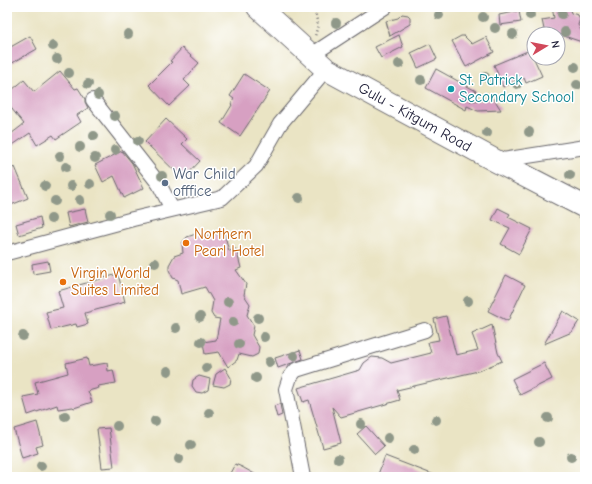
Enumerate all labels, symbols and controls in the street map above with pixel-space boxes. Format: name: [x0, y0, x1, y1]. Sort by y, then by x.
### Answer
north arrow: [526, 26, 566, 66]
text: N: [548, 40, 562, 49]
place label: St. Patrick Secondary School: [459, 71, 574, 106]
street label: Gulu - Kitgum Road: [355, 78, 475, 156]
marker: St. Patrick Secondary School: [446, 84, 456, 94]
place label: War Child offfice: [173, 165, 236, 200]
marker: War Child offfice: [160, 178, 170, 188]
place label: Northern Pearl Hotel: [194, 225, 265, 260]
marker: Northern Pearl Hotel: [181, 238, 191, 248]
place label: Virgin World Suites Limited: [71, 264, 159, 299]
marker: Virgin World Suites Limited: [58, 277, 68, 287]

